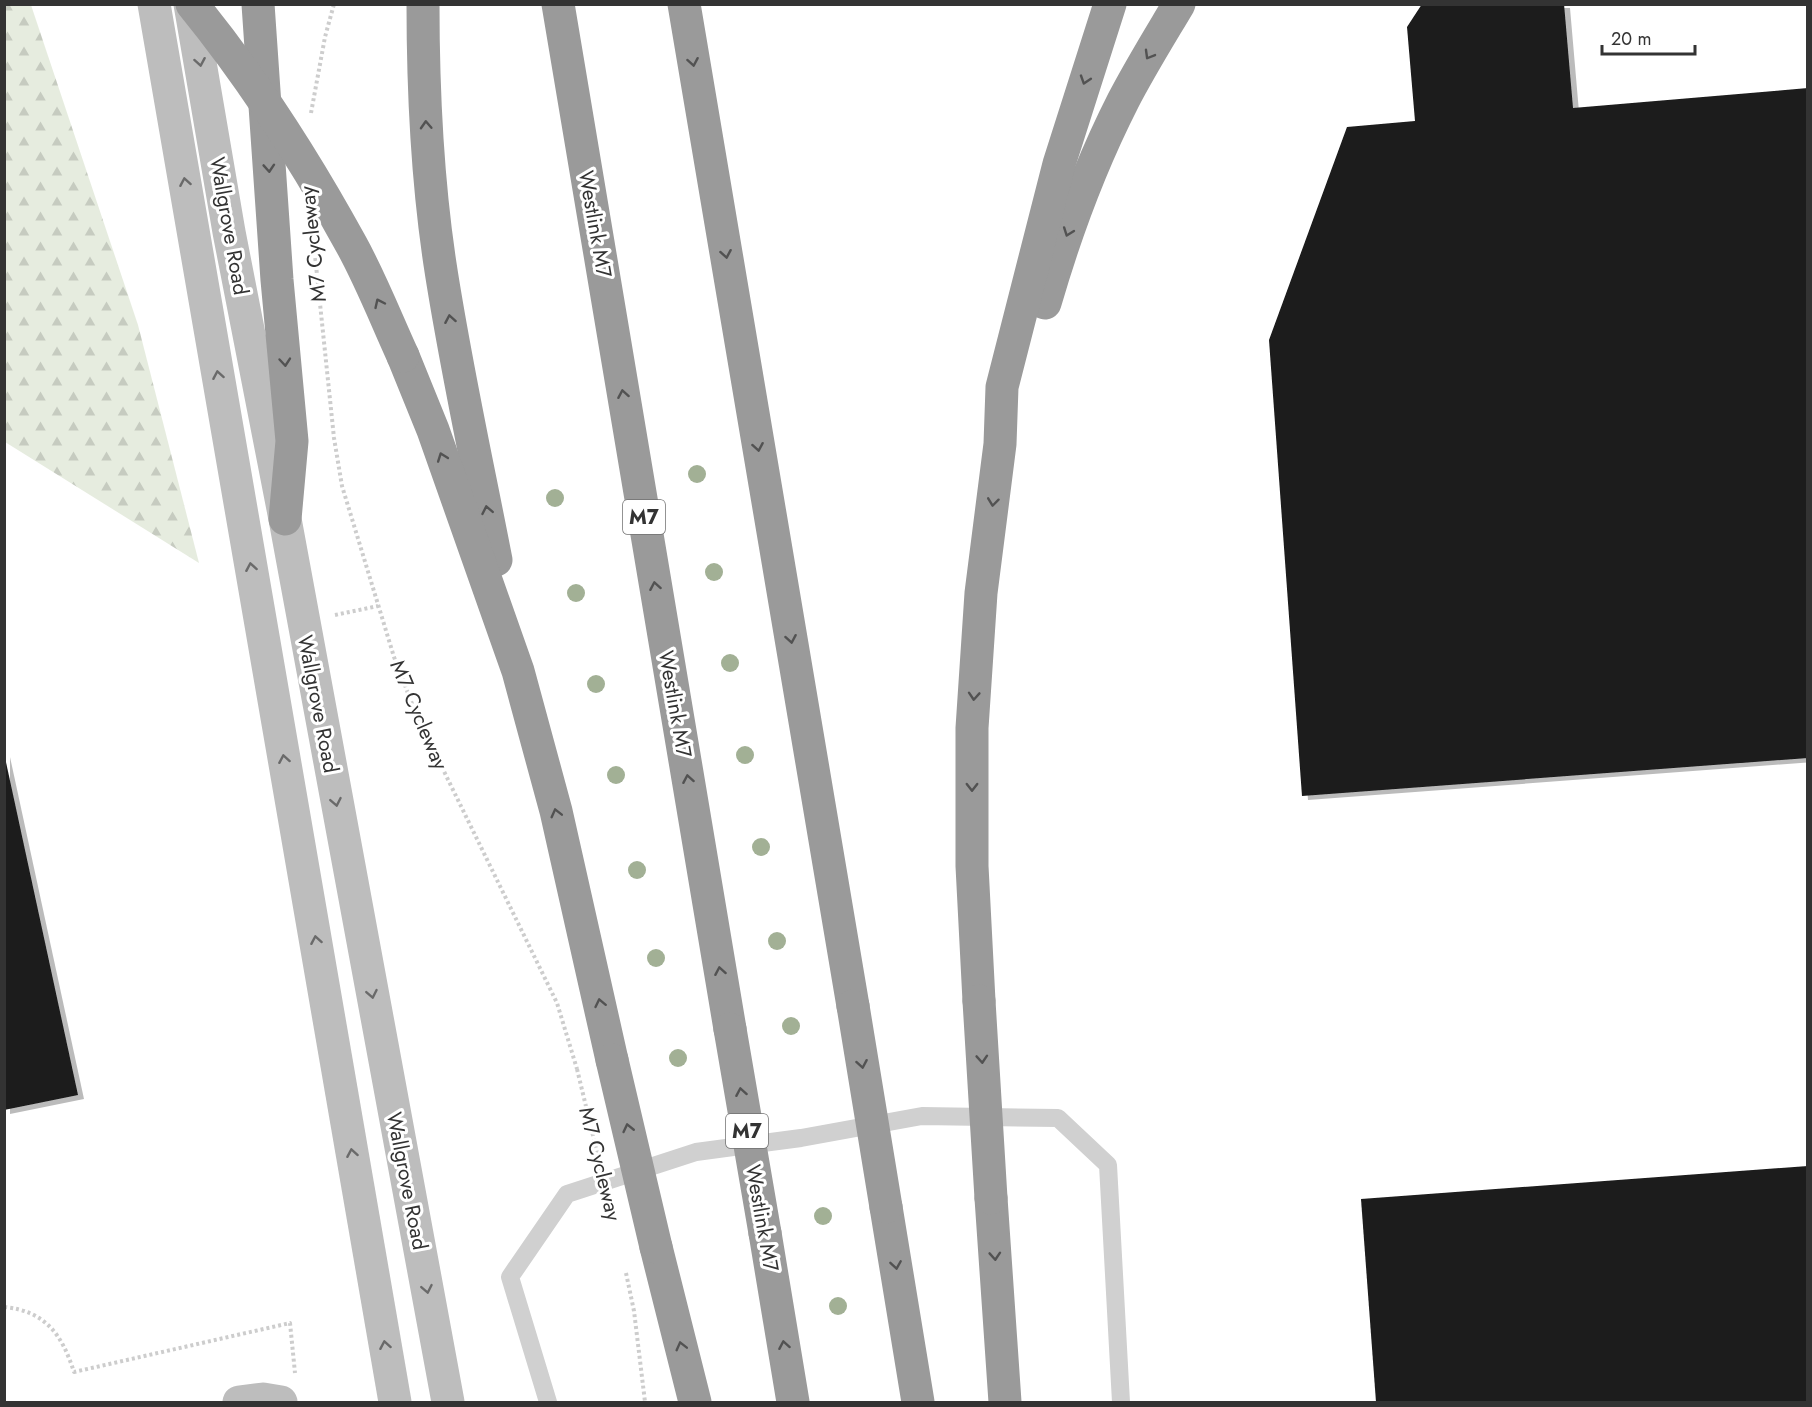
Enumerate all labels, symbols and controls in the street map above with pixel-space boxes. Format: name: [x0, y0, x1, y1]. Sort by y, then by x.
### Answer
scale bar: [1602, 18, 1695, 56]
text: 20 m: [1611, 26, 1651, 52]
one-way arrow: [1145, 49, 1156, 59]
one-way arrow: [193, 57, 205, 67]
one-way arrow: [687, 58, 699, 67]
one-way arrow: [1080, 74, 1093, 85]
one-way arrow: [420, 121, 433, 130]
street label: Wallgrove Road: [202, 155, 256, 297]
one-way arrow: [262, 163, 275, 172]
street label: Westlink M7: [571, 168, 619, 280]
one-way arrow: [179, 178, 192, 188]
street label: M7 Cycleway: [292, 184, 334, 304]
one-way arrow: [1063, 226, 1076, 237]
one-way arrow: [719, 249, 732, 259]
one-way arrow: [374, 298, 386, 309]
one-way arrow: [444, 314, 457, 324]
one-way arrow: [278, 357, 291, 367]
one-way arrow: [212, 370, 225, 380]
one-way arrow: [617, 389, 630, 399]
one-way arrow: [752, 442, 764, 451]
one-way arrow: [437, 452, 450, 463]
one-way arrow: [987, 498, 1000, 507]
road number: M7: [623, 500, 665, 534]
one-way arrow: [481, 506, 494, 516]
one-way arrow: [245, 562, 258, 572]
one-way arrow: [650, 582, 662, 591]
street label: Wallgrove Road: [290, 633, 346, 775]
one-way arrow: [784, 634, 796, 644]
street label: Westlink M7: [651, 648, 699, 760]
street label: M7 Cycleway: [382, 656, 456, 775]
one-way arrow: [968, 692, 981, 701]
one-way arrow: [279, 754, 291, 763]
one-way arrow: [682, 774, 694, 783]
one-way arrow: [966, 782, 978, 791]
one-way arrow: [329, 797, 342, 807]
one-way arrow: [551, 808, 564, 818]
one-way arrow: [310, 935, 322, 944]
one-way arrow: [714, 966, 727, 976]
one-way arrow: [365, 989, 378, 999]
one-way arrow: [594, 998, 607, 1008]
one-way arrow: [976, 1055, 989, 1064]
one-way arrow: [856, 1060, 868, 1069]
one-way arrow: [735, 1088, 747, 1097]
street label: M7 Cycleway: [571, 1104, 629, 1225]
street label: Wallgrove Road: [379, 1110, 435, 1252]
road number: M7: [726, 1114, 768, 1148]
one-way arrow: [622, 1124, 635, 1134]
one-way arrow: [346, 1148, 359, 1158]
street label: Westlink M7: [738, 1162, 786, 1274]
one-way arrow: [988, 1252, 1001, 1261]
one-way arrow: [889, 1259, 902, 1269]
one-way arrow: [420, 1284, 433, 1294]
one-way arrow: [379, 1340, 392, 1350]
one-way arrow: [778, 1340, 790, 1349]
one-way arrow: [675, 1341, 688, 1351]

